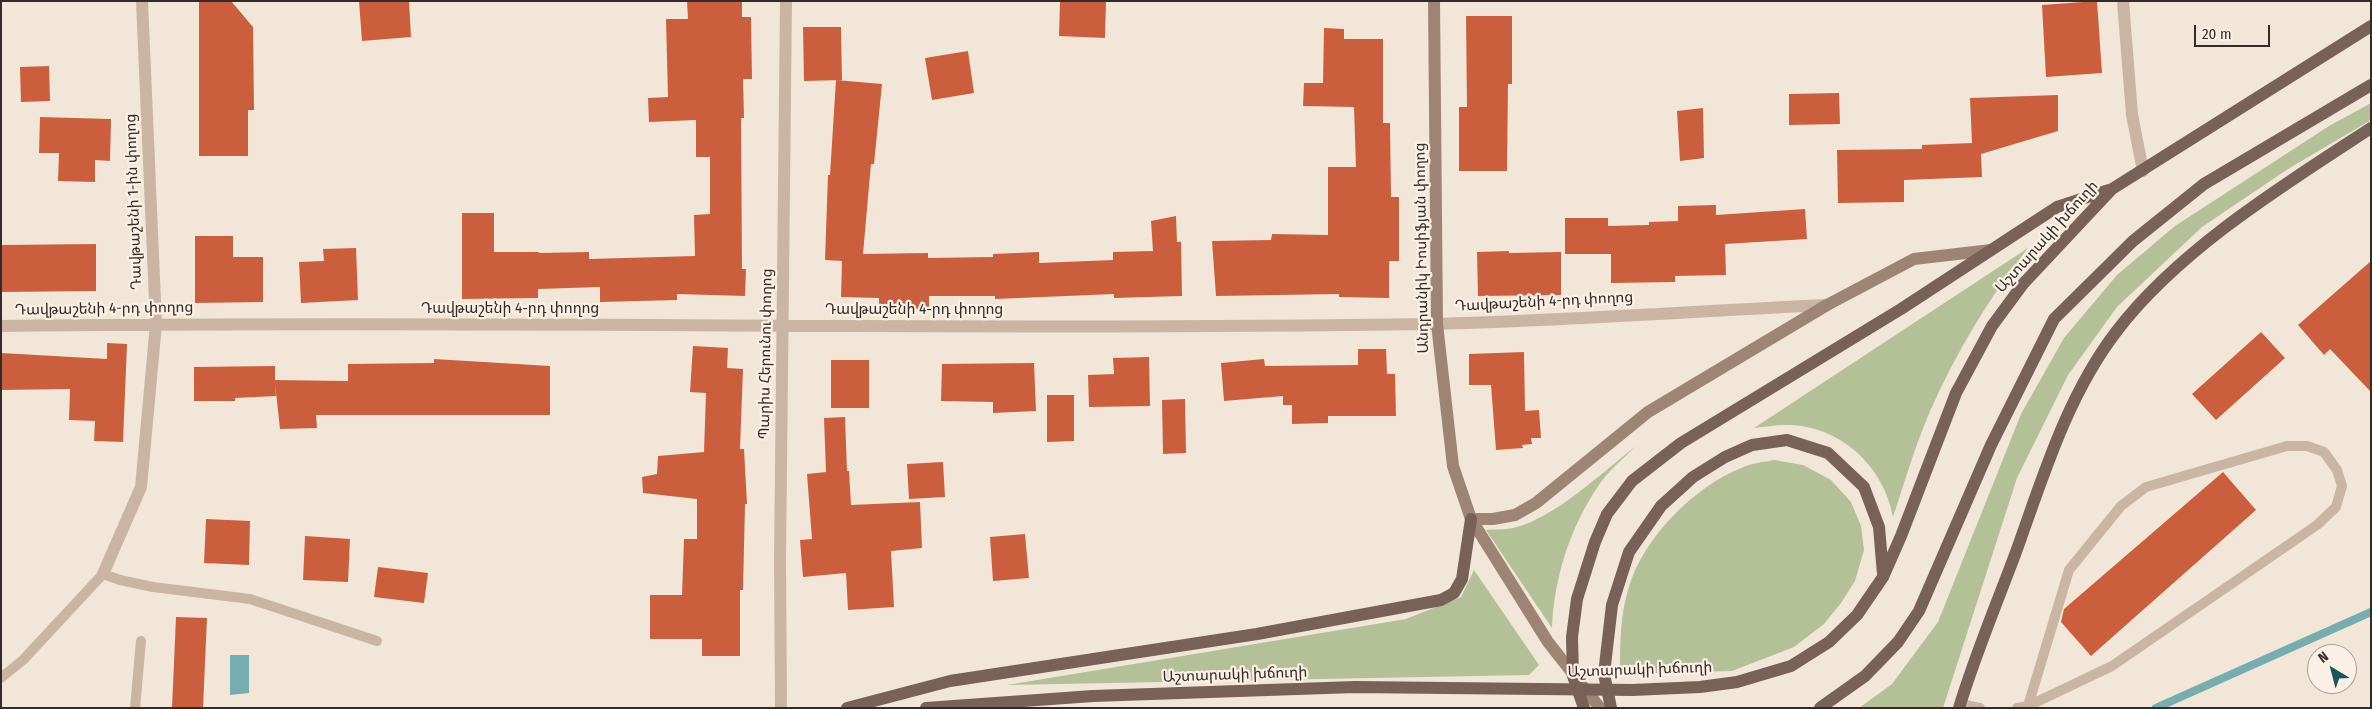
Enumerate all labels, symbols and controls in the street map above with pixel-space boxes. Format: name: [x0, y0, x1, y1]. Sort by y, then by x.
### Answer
scale bar: [2197, 15, 2273, 47]
text: 20 m: [2202, 25, 2232, 43]
street label: Դավթաշենի 1-ին փողոց: [122, 113, 146, 291]
street label: Անդրանիկ Իոսիֆյան փողոց: [1411, 142, 1433, 354]
street label: Աշտարակի խճուղի: [1992, 177, 2102, 297]
street label: Պարիս Հերունու փողոց: [756, 268, 776, 440]
street label: Դավթաշենի 4-րդ փողոց: [1454, 288, 1634, 316]
street label: Դավթաշենի 4-րդ փողոց: [15, 298, 193, 320]
street label: Դավթաշենի 4-րդ փողոց: [421, 300, 599, 318]
street label: Դավթաշենի 4-րդ փողոց: [825, 301, 1003, 319]
north arrow: [2307, 644, 2357, 694]
text: N: [2315, 648, 2332, 667]
street label: Աշտարակի խճուղի: [1567, 658, 1713, 682]
street label: Աշտարակի խճուղի: [1162, 663, 1308, 687]

